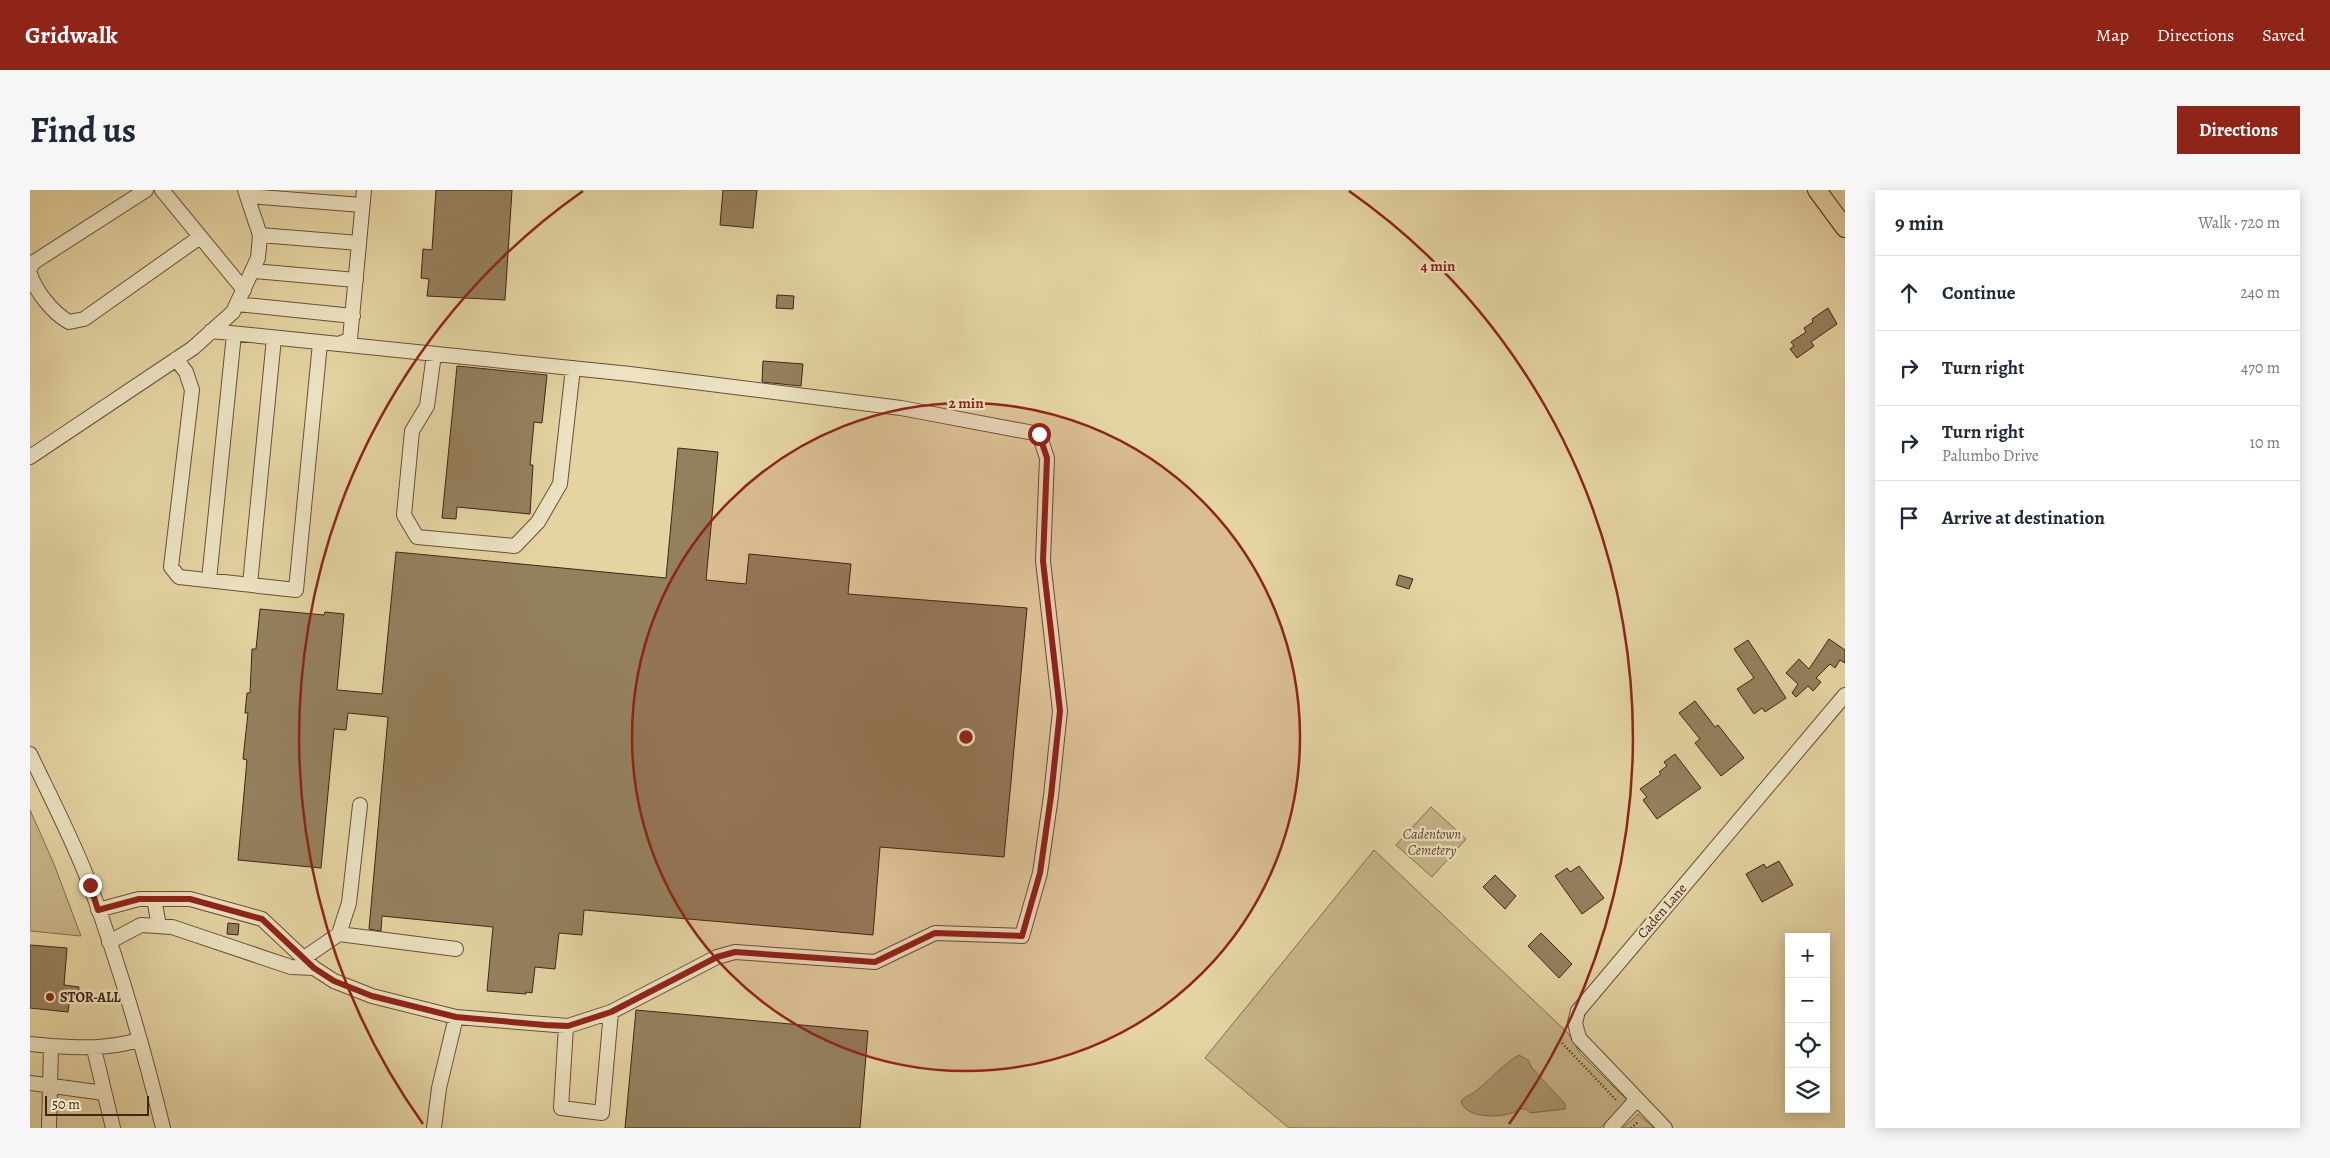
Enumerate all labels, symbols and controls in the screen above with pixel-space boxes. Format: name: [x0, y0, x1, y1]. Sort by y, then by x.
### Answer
text: Gridwalk: [25, 19, 118, 51]
text: Map: [2096, 23, 2129, 47]
text: Directions: [2157, 23, 2234, 47]
text: Saved: [2262, 23, 2305, 47]
text: Find us: [30, 106, 136, 154]
button: Directions: [2177, 106, 2300, 154]
text: 9 min: [1895, 209, 1944, 237]
text: Walk · 720 m: [2198, 212, 2280, 234]
text: 4 min: [1420, 256, 1456, 276]
icon: ahead: [1895, 279, 1923, 307]
text: Continue: [1942, 280, 2016, 306]
text: 240 m: [2240, 282, 2280, 304]
icon: right: [1895, 354, 1923, 382]
text: Turn right: [1942, 355, 2024, 381]
text: 470 m: [2241, 357, 2280, 379]
text: 2 min: [948, 393, 984, 413]
text: Turn right: [1942, 419, 2024, 445]
route start: [1028, 423, 1051, 446]
icon: right: [1895, 429, 1923, 457]
text: 10 m: [2250, 432, 2280, 454]
text: Palumbo Drive: [1942, 445, 2039, 467]
icon: arrive: [1895, 504, 1923, 532]
text: Arrive at destination: [1942, 505, 2105, 531]
centre of rings: [957, 728, 975, 746]
park label: Cadentown Cemetery: [1403, 825, 1461, 860]
route end: [79, 874, 102, 897]
street label: Caden Lane: [1633, 879, 1691, 943]
map controls: [1785, 933, 1830, 1113]
button: +: [1785, 933, 1830, 978]
button: −: [1785, 978, 1830, 1023]
place label: STOR-ALL: [60, 988, 121, 1007]
marker: STOR-ALL: [44, 991, 56, 1003]
button: locate: [1785, 1023, 1830, 1068]
button: layers: [1785, 1068, 1830, 1113]
scale bar: [45, 1093, 149, 1116]
text: 50 m: [52, 1095, 80, 1114]

